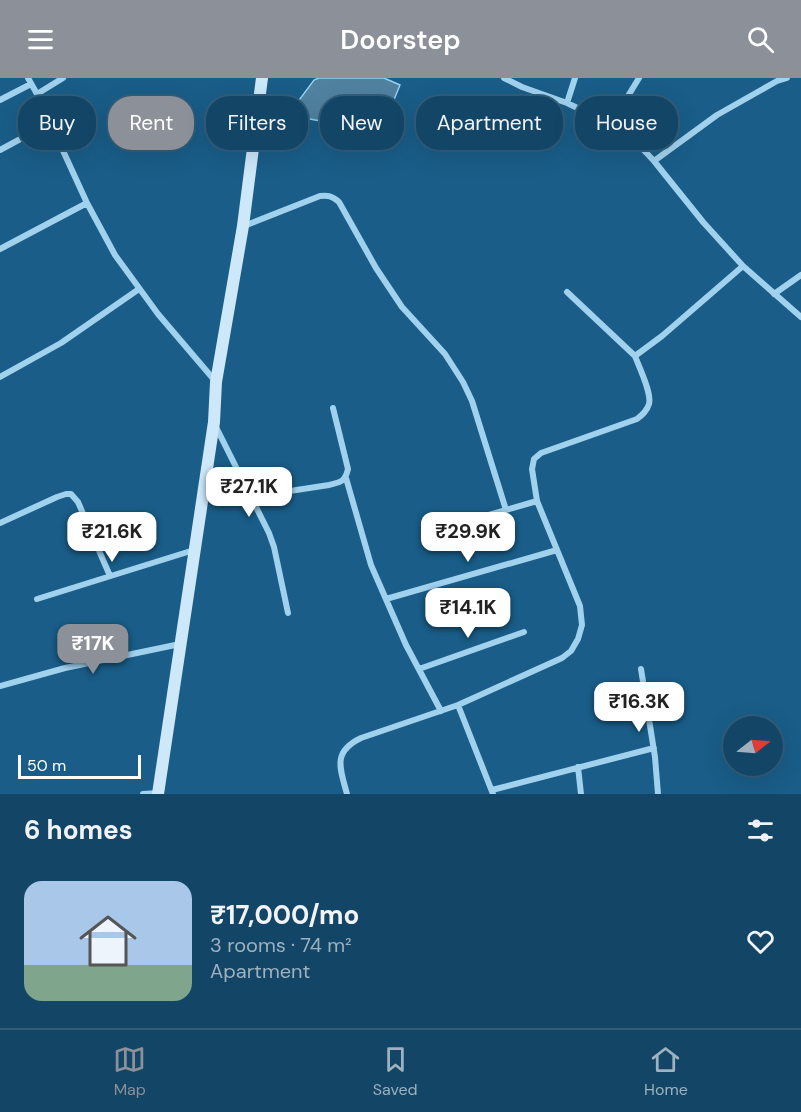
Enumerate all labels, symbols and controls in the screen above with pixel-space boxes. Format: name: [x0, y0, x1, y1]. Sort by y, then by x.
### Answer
text: Doorstep: [340, 22, 461, 57]
icon: menu: [24, 23, 57, 56]
icon: search: [744, 23, 777, 56]
chip: Buy: [18, 96, 96, 150]
chip: Rent: [108, 96, 194, 150]
chip: Filters: [206, 96, 308, 150]
chip: New: [320, 96, 404, 150]
chip: Apartment: [416, 96, 563, 150]
chip: House: [575, 96, 678, 150]
pin: ₹27.1K: [200, 467, 298, 518]
text: ₹27.1K: [220, 473, 278, 499]
pin: ₹21.6K: [63, 512, 161, 563]
pin: ₹29.9K: [419, 512, 517, 563]
text: ₹21.6K: [81, 518, 143, 544]
text: ₹29.9K: [435, 518, 501, 544]
pin: ₹14.1K: [419, 588, 517, 639]
text: ₹14.1K: [439, 594, 497, 620]
pin: ₹17K: [57, 624, 129, 675]
text: ₹17K: [71, 630, 115, 656]
pin: ₹16.3K: [590, 682, 688, 733]
text: ₹16.3K: [608, 688, 670, 714]
north arrow: [723, 716, 783, 776]
map controls: [723, 716, 783, 776]
scale bar: [18, 752, 141, 780]
text: 50 m: [27, 755, 66, 776]
text: 6 homes: [24, 813, 132, 847]
icon: filters: [744, 814, 777, 847]
text: ₹17,000/mo: [210, 898, 359, 932]
icon: home: [72, 905, 144, 977]
icon: heart: [744, 925, 777, 958]
text: 3 rooms · 74 m²: [210, 932, 352, 958]
text: Apartment: [210, 958, 310, 984]
tab: Map: [113, 1043, 146, 1100]
tab: Saved: [373, 1043, 418, 1100]
tab: Home: [644, 1043, 688, 1100]

